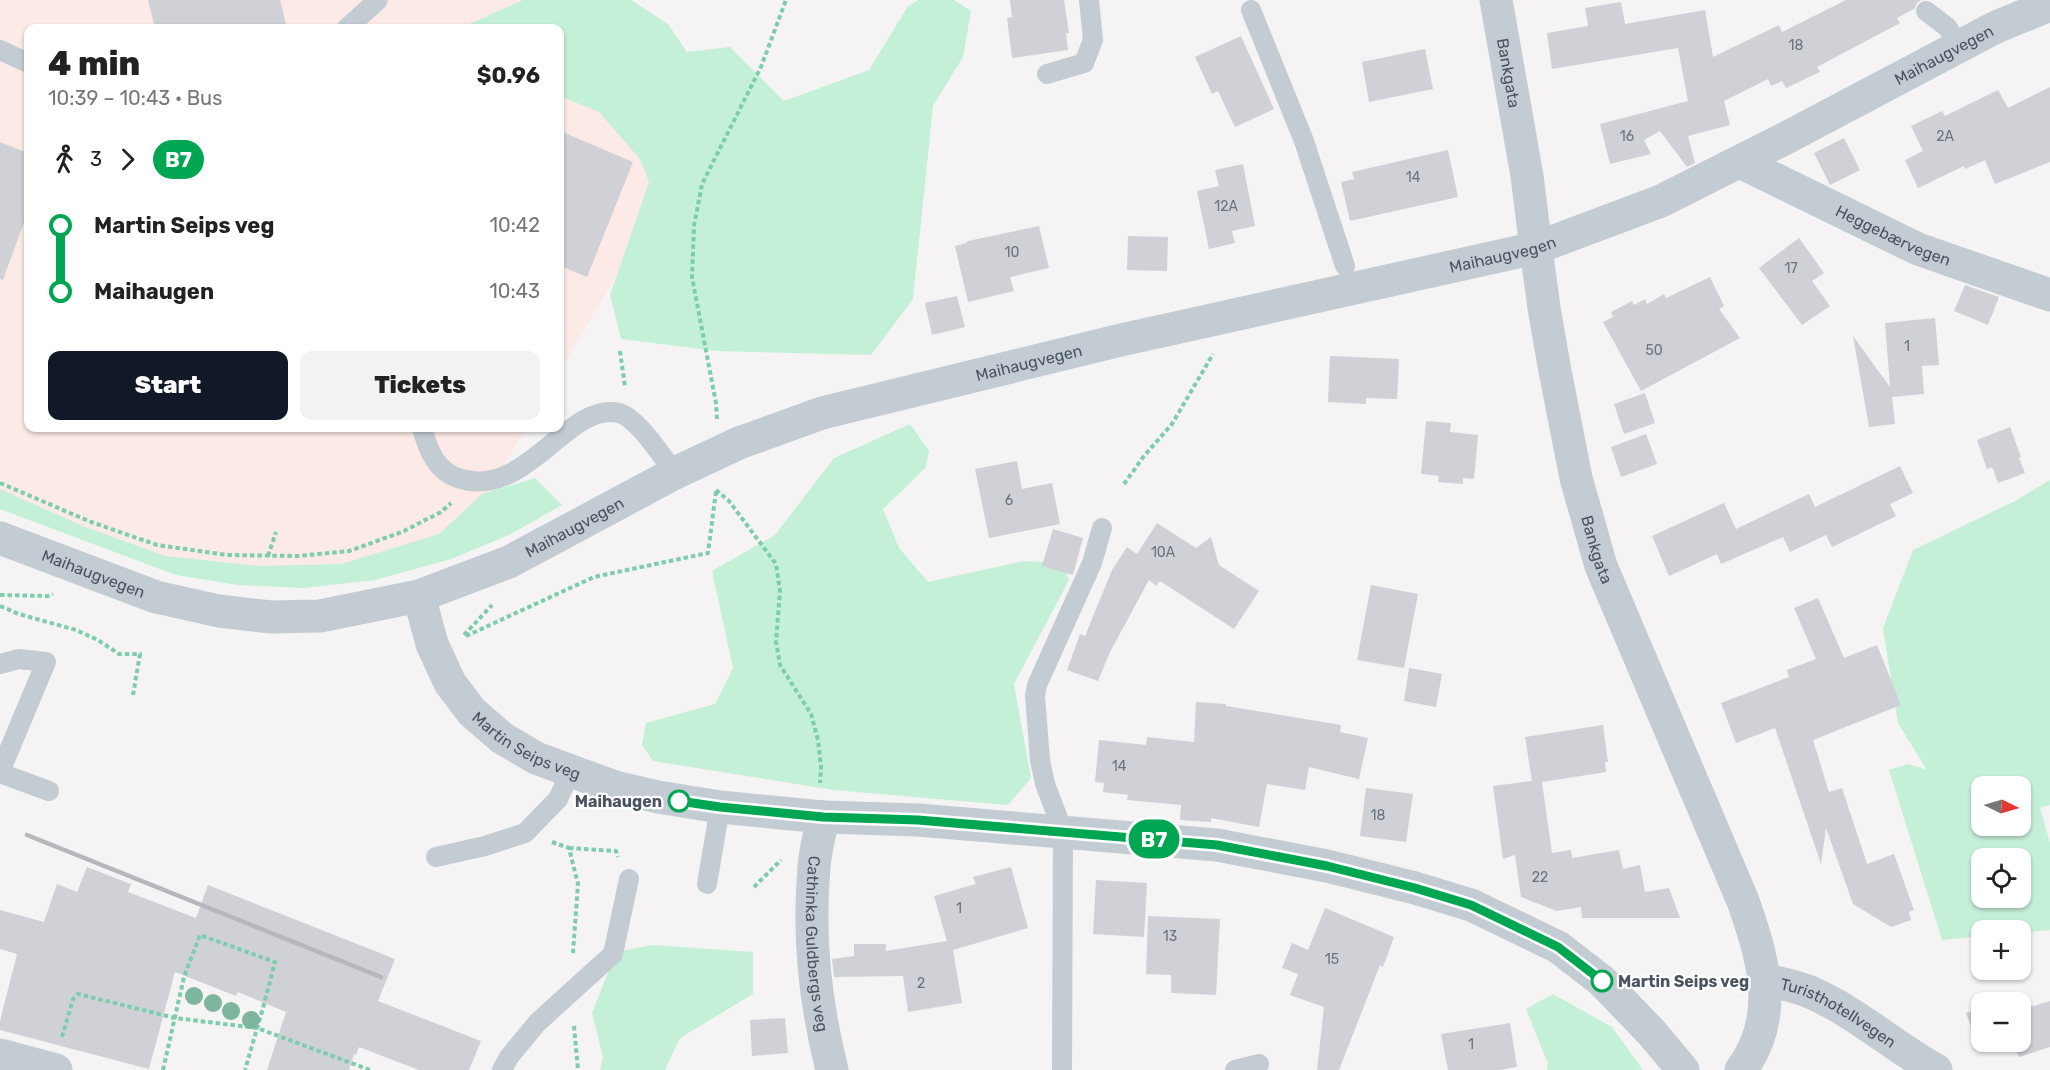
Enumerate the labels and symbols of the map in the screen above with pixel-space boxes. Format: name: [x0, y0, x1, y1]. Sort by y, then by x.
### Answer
street label: Maihaugvegen: [1891, 21, 1997, 89]
street label: Bankgata: [1493, 37, 1524, 109]
house number: 18: [1789, 37, 1804, 54]
house number: 16: [1620, 128, 1634, 145]
house number: 2A: [1936, 128, 1954, 145]
house number: 14: [1406, 169, 1421, 186]
house number: 12A: [1214, 198, 1238, 215]
street label: Heggebærvegen: [1833, 201, 1953, 270]
street label: Maihaugvegen: [1448, 232, 1559, 277]
house number: 10: [1005, 244, 1020, 261]
house number: 17: [1784, 260, 1798, 277]
house number: 1: [1904, 338, 1910, 355]
street label: Maihaugvegen: [974, 341, 1084, 385]
house number: 50: [1645, 342, 1663, 359]
house number: 6: [1005, 492, 1013, 509]
street label: Maihaugvegen: [522, 493, 627, 562]
street label: Bankgata: [1577, 513, 1616, 587]
house number: 10A: [1151, 544, 1176, 561]
street label: Maihaugvegen: [39, 546, 148, 602]
street label: Martin Seips veg: [468, 708, 583, 784]
house number: 14: [1112, 758, 1127, 775]
north arrow: [1971, 776, 2031, 836]
marker: Maihaugen: [668, 790, 690, 812]
place label: Maihaugen: [575, 792, 662, 811]
house number: 18: [1371, 807, 1386, 824]
line badge: B7: [1127, 820, 1181, 858]
street label: Cathinka Guldbergs veg: [802, 855, 832, 1033]
house number: 22: [1532, 869, 1548, 886]
house number: 1: [956, 900, 962, 917]
house number: 13: [1163, 928, 1177, 945]
house number: 15: [1325, 951, 1339, 968]
marker: Martin Seips veg: [1591, 970, 1613, 992]
place label: Martin Seips veg: [1618, 972, 1749, 991]
street label: Turisthotellvegen: [1779, 974, 1900, 1052]
house number: 2: [917, 975, 925, 992]
house number: 1: [1468, 1036, 1474, 1053]

